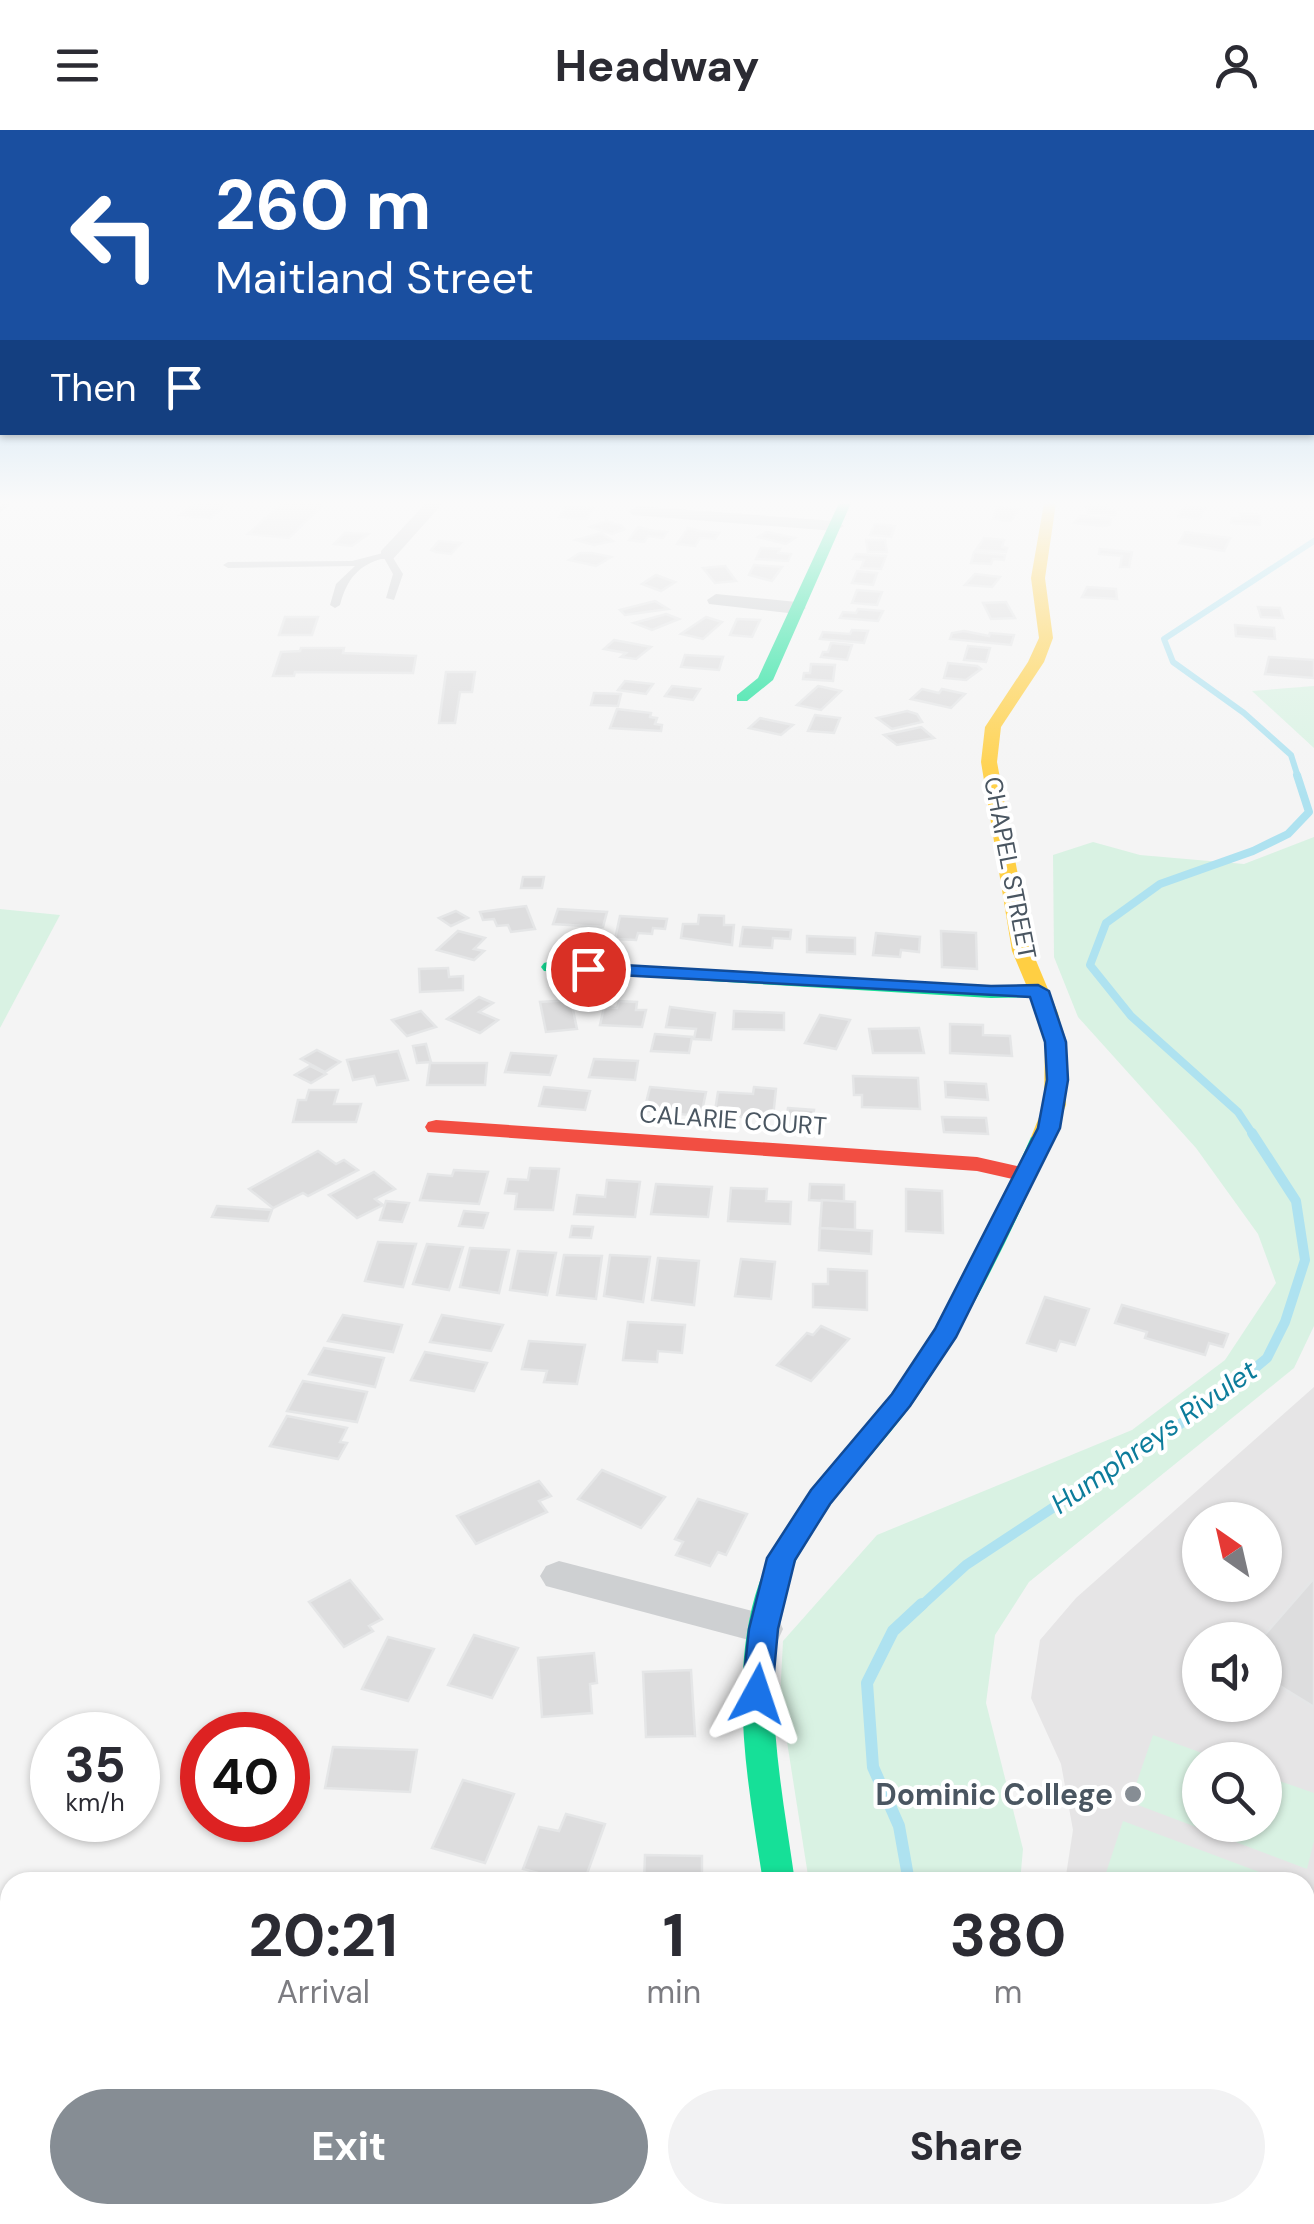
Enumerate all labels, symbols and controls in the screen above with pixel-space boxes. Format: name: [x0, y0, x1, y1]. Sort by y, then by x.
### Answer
text: Headway: [555, 36, 759, 95]
icon: menu: [50, 38, 105, 93]
icon: person: [1209, 38, 1264, 93]
text: 260 m: [215, 160, 431, 251]
icon: left: [50, 170, 180, 300]
text: Maitland Street: [215, 248, 534, 307]
icon: arrive: [157, 360, 212, 415]
text: Then: [50, 363, 137, 413]
street label: CHAPEL STREET: [976, 774, 1044, 962]
pin: [546, 927, 631, 1012]
icon: arrive: [561, 942, 616, 997]
street label: CALARIE COURT: [638, 1097, 828, 1143]
water label: Humphreys Rivulet: [1044, 1352, 1265, 1522]
north arrow: [1182, 1502, 1282, 1602]
map controls: [1182, 1502, 1282, 1842]
button: sound: [1182, 1622, 1282, 1722]
position arrow: [705, 1642, 809, 1746]
speed limit sign: 40: [180, 1712, 310, 1842]
text: 35: [64, 1732, 126, 1798]
button: search: [1182, 1742, 1282, 1842]
place label: Dominic College: [876, 1775, 1113, 1814]
marker: Dominic College: [1122, 1783, 1144, 1805]
text: km/h: [65, 1786, 125, 1819]
text: 20:21: [249, 1896, 398, 1975]
text: 1: [663, 1896, 685, 1975]
text: 380: [950, 1896, 1066, 1975]
text: Arrival: [277, 1971, 370, 2013]
text: min: [646, 1971, 701, 2013]
text: m: [994, 1971, 1022, 2013]
button: Exit: [50, 2089, 648, 2204]
button: Share: [668, 2089, 1265, 2204]

